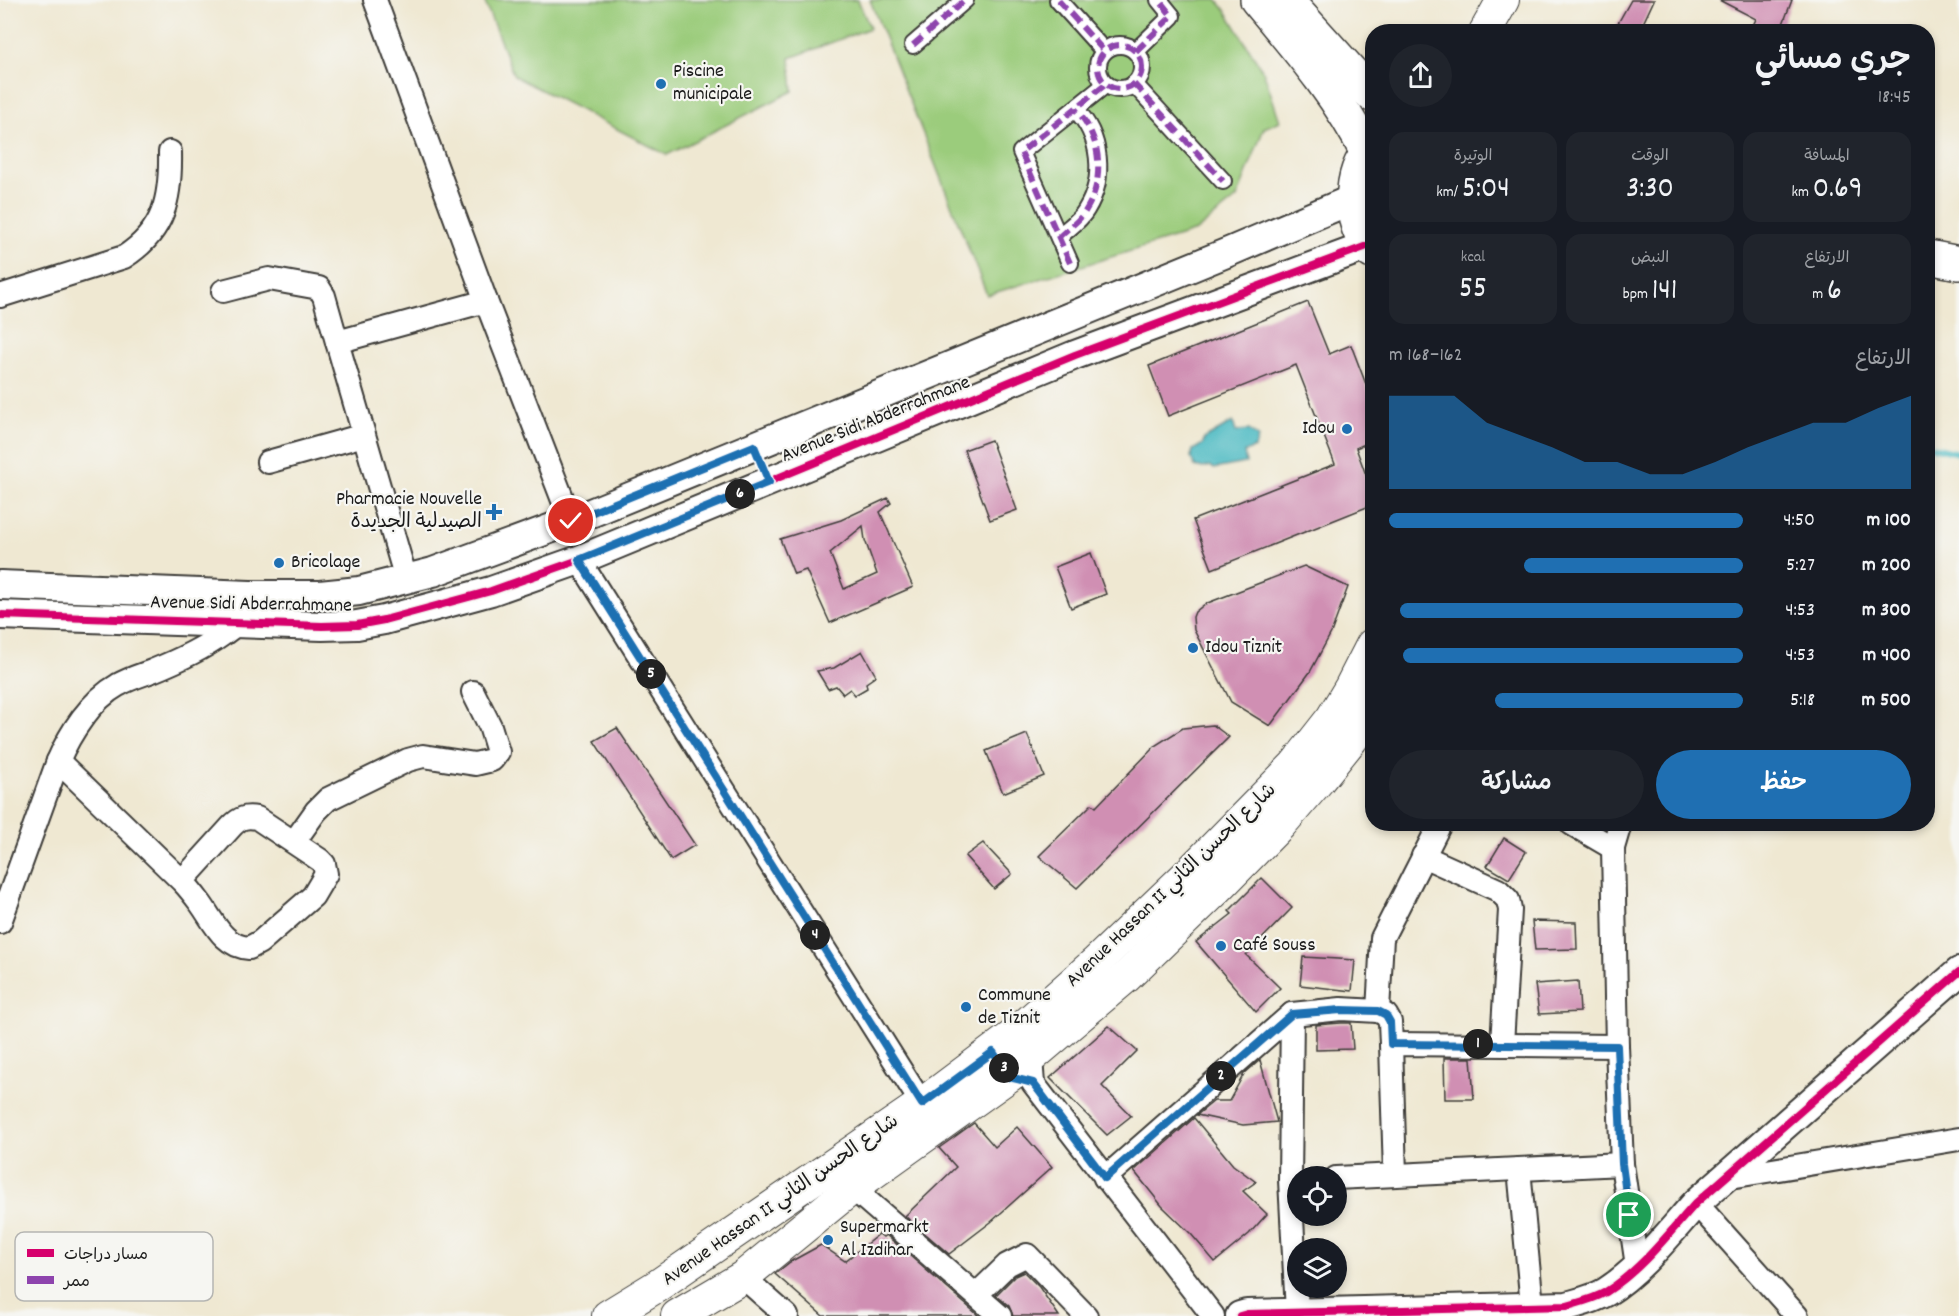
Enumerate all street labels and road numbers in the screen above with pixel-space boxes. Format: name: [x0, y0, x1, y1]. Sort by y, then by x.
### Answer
street label: Avenue Sidi Abderrahmane: [777, 369, 975, 471]
street label: Avenue Sidi Abderrahmane: [150, 589, 352, 621]
street label: Avenue Hassan II شارع الحسن الثاني: [1060, 778, 1284, 995]
street label: Avenue Hassan II شارع الحسن الثاني: [657, 1108, 906, 1295]

